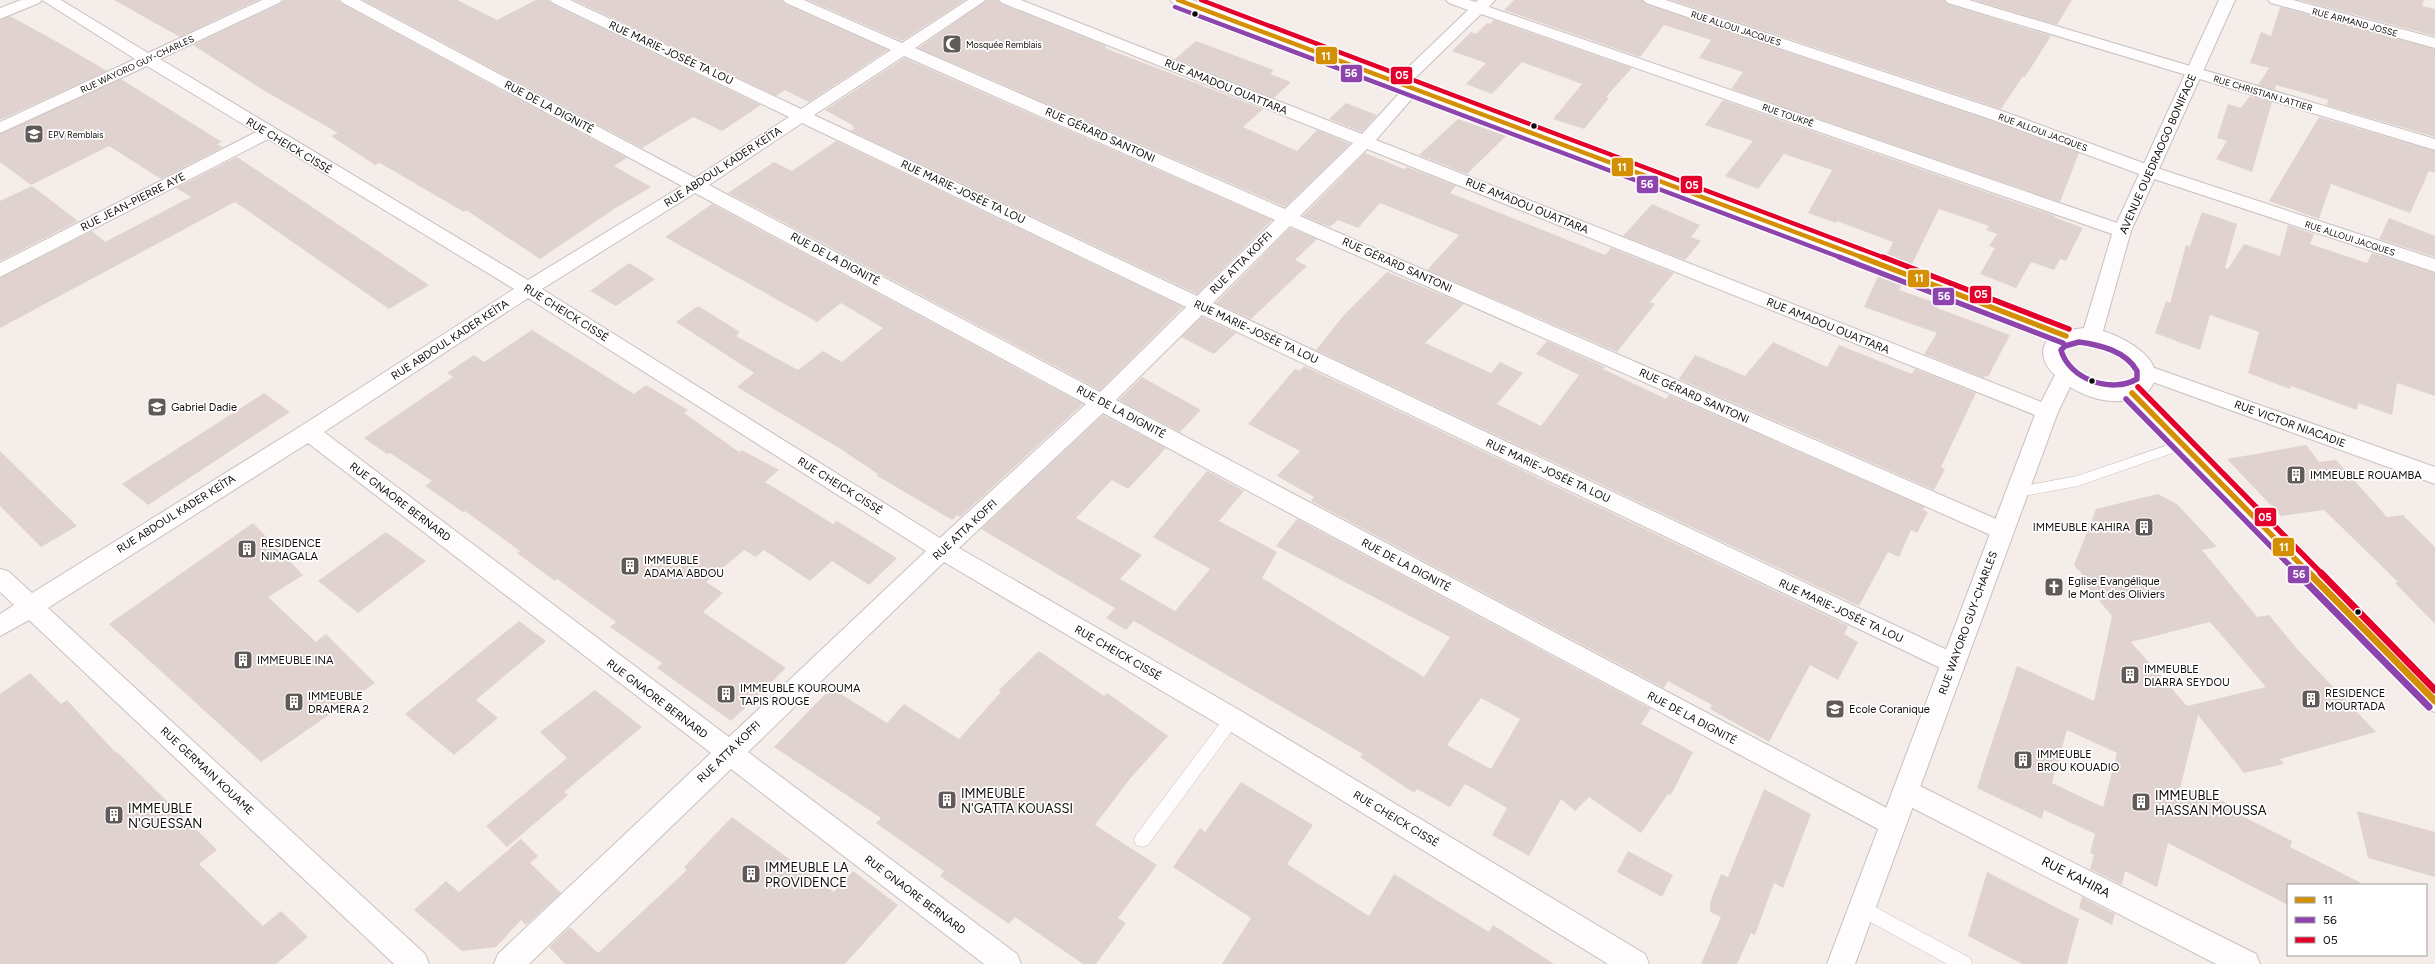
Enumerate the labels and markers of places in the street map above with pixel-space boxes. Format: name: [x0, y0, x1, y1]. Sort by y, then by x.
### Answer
unlabelled marker: [1190, 9, 1200, 19]
mosque icon: Mosquée Remblais: [941, 33, 963, 55]
place label: Mosquée Remblais: [966, 39, 1042, 50]
unlabelled marker: [1529, 121, 1539, 131]
school or university icon: EPV Remblais: [23, 123, 45, 145]
place label: EPV Remblais: [48, 129, 103, 140]
unlabelled marker: [2087, 376, 2097, 386]
school or university icon: Gabriel Dadie: [146, 396, 168, 418]
place label: Gabriel Dadie: [171, 401, 237, 414]
building icon: IMMEUBLE ROUAMBA: [2285, 464, 2307, 486]
place label: IMMEUBLE ROUAMBA: [2310, 469, 2422, 482]
building icon: IMMEUBLE KAHIRA: [2133, 516, 2155, 538]
place label: IMMEUBLE KAHIRA: [2033, 521, 2131, 534]
place label: RESIDENCE NIMAGALA: [261, 537, 321, 563]
building icon: RESIDENCE NIMAGALA: [236, 538, 258, 560]
place label: IMMEUBLE ADAMA ABDOU: [644, 554, 724, 580]
building icon: IMMEUBLE ADAMA ABDOU: [619, 555, 641, 577]
place label: Eglise Evangélique le Mont des Oliviers: [2068, 575, 2165, 601]
church icon: Eglise Evangélique le Mont des Oliviers: [2043, 576, 2065, 598]
unlabelled marker: [2353, 607, 2363, 617]
building icon: IMMEUBLE INA: [232, 649, 254, 671]
place label: IMMEUBLE INA: [257, 654, 334, 667]
place label: IMMEUBLE DIARRA SEYDOU: [2144, 663, 2230, 689]
building icon: IMMEUBLE DIARRA SEYDOU: [2119, 664, 2141, 686]
place label: IMMEUBLE KOUROUMA TAPIS ROUGE: [740, 682, 861, 708]
building icon: IMMEUBLE KOUROUMA TAPIS ROUGE: [715, 683, 737, 705]
place label: RESIDENCE MOURTADA: [2325, 687, 2386, 713]
building icon: RESIDENCE MOURTADA: [2300, 688, 2322, 710]
place label: IMMEUBLE DRAMERA 2: [308, 690, 369, 716]
building icon: IMMEUBLE DRAMERA 2: [283, 691, 305, 713]
school or university icon: Ecole Coranique: [1824, 698, 1846, 720]
place label: Ecole Coranique: [1849, 703, 1930, 716]
place label: IMMEUBLE BROU KOUADIO: [2037, 748, 2120, 774]
building icon: IMMEUBLE BROU KOUADIO: [2012, 749, 2034, 771]
place label: IMMEUBLE N'GATTA KOUASSI: [961, 786, 1073, 816]
place label: IMMEUBLE HASSAN MOUSSA: [2155, 788, 2267, 818]
building icon: IMMEUBLE N'GATTA KOUASSI: [936, 789, 958, 811]
building icon: IMMEUBLE HASSAN MOUSSA: [2130, 791, 2152, 813]
place label: IMMEUBLE N'GUESSAN: [128, 801, 202, 831]
building icon: IMMEUBLE N'GUESSAN: [103, 804, 125, 826]
place label: IMMEUBLE LA PROVIDENCE: [765, 860, 849, 890]
building icon: IMMEUBLE LA PROVIDENCE: [740, 863, 762, 885]

